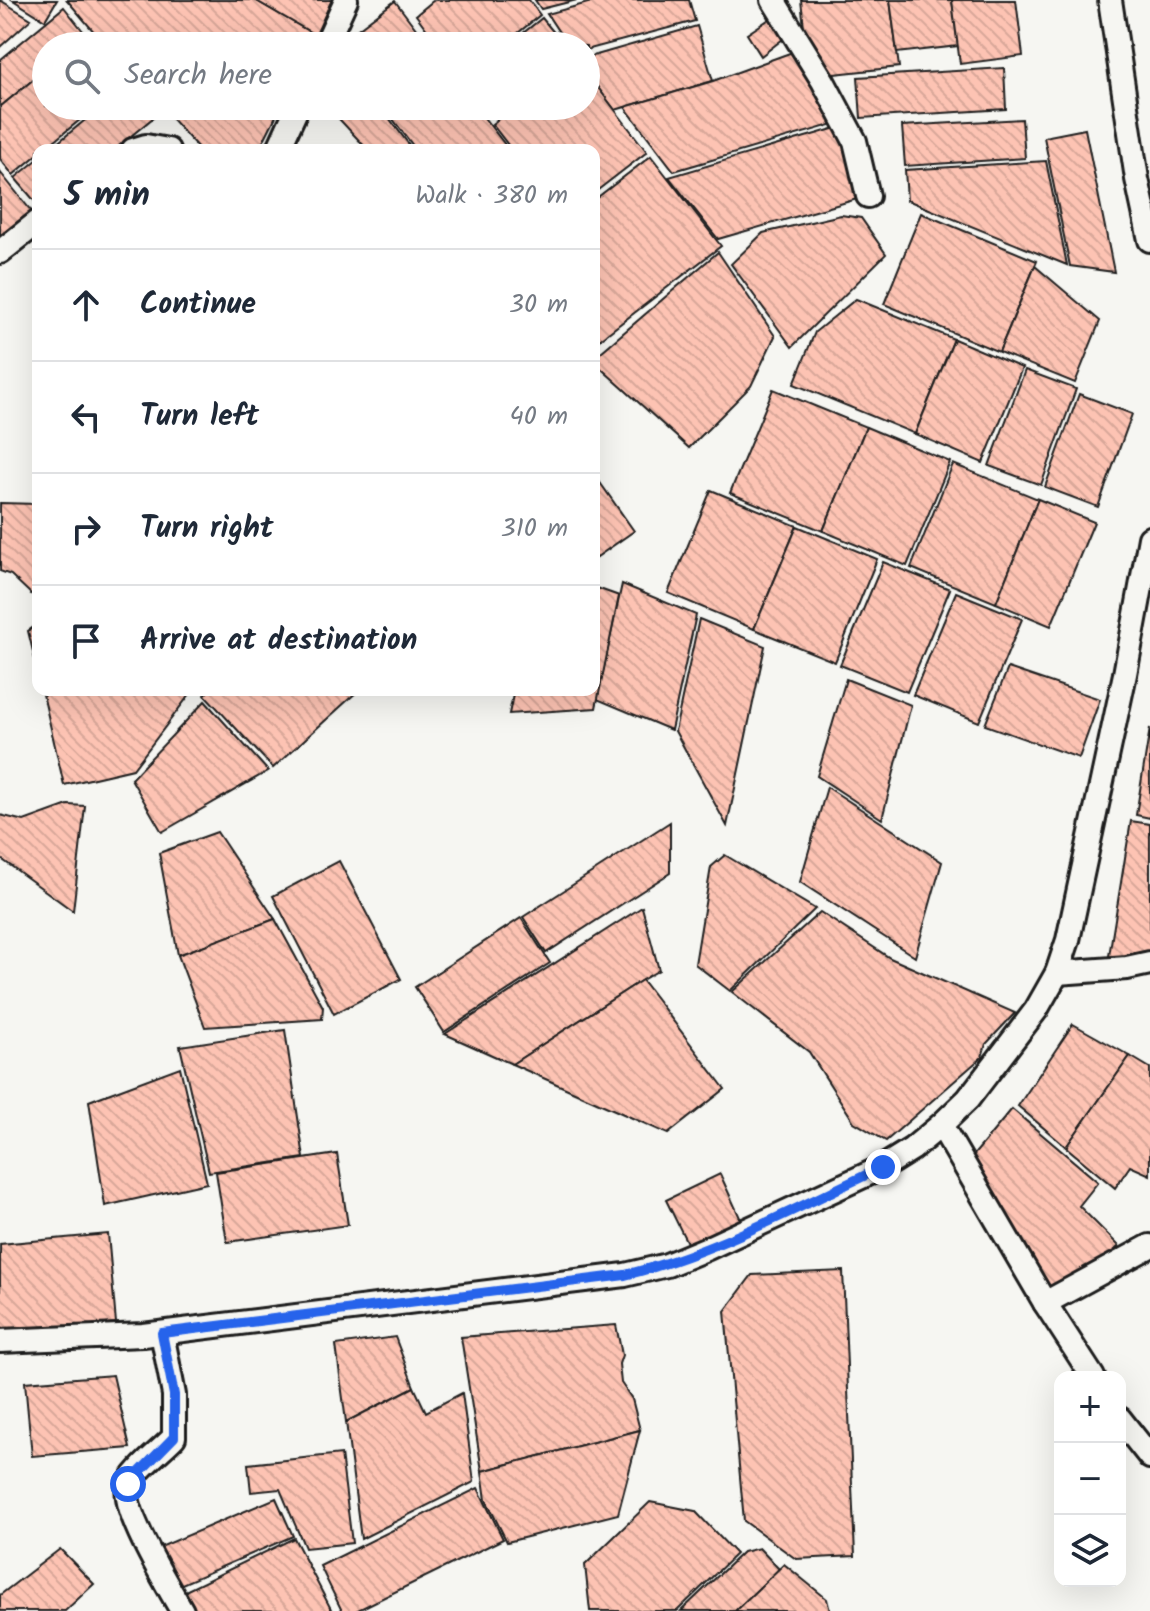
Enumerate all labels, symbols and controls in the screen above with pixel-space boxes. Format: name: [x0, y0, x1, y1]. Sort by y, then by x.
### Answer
search box: [32, 32, 600, 120]
text: Search here: [124, 52, 272, 100]
icon: search: [60, 54, 104, 98]
text: 5 min: [64, 169, 150, 223]
text: Walk · 380 m: [415, 175, 568, 217]
text: Continue: [140, 281, 256, 329]
icon: ahead: [64, 283, 108, 327]
text: 30 m: [509, 284, 568, 326]
text: Turn left: [140, 393, 259, 441]
icon: left: [64, 395, 108, 439]
text: 40 m: [510, 396, 568, 438]
text: Turn right: [140, 505, 273, 553]
icon: right: [64, 507, 108, 551]
text: 310 m: [501, 508, 568, 550]
text: Arrive at destination: [140, 617, 417, 665]
icon: arrive: [64, 619, 108, 663]
route end: [865, 1149, 901, 1185]
map controls: [1054, 1371, 1126, 1587]
button: +: [1054, 1371, 1126, 1443]
button: −: [1054, 1443, 1126, 1515]
route start: [110, 1466, 146, 1502]
button: layers: [1054, 1515, 1126, 1587]

